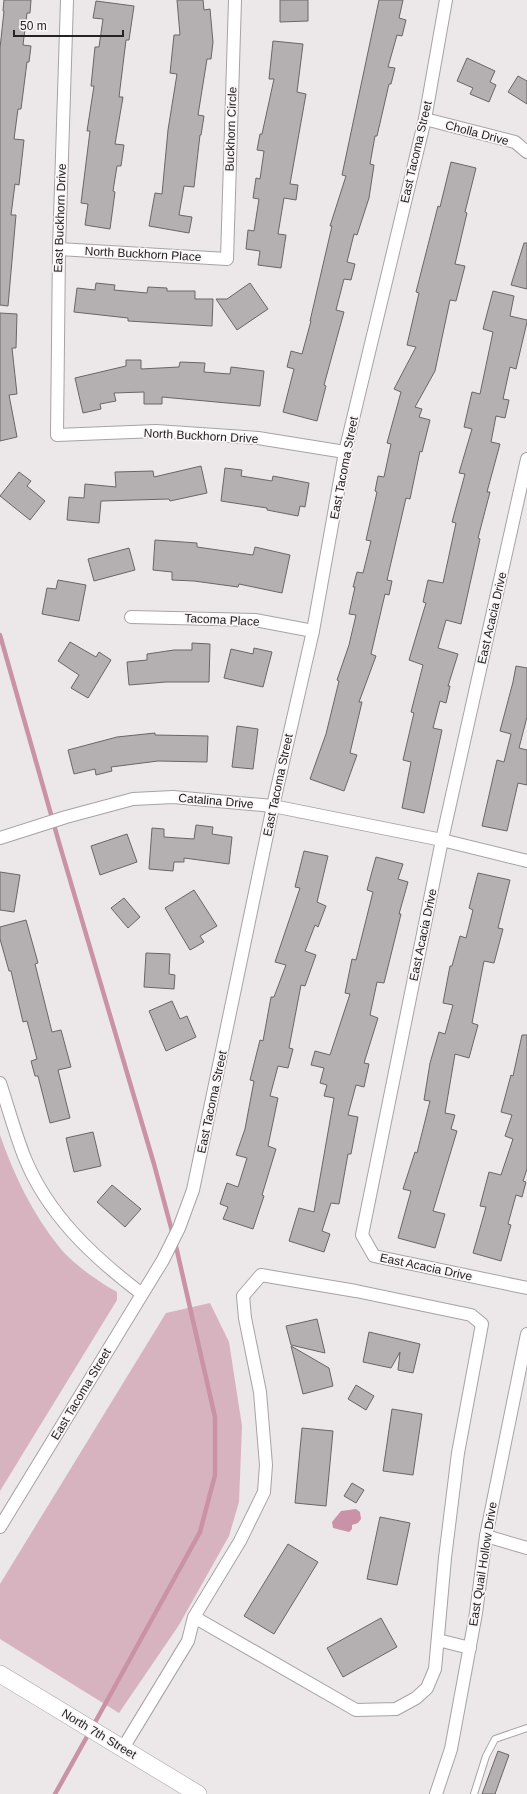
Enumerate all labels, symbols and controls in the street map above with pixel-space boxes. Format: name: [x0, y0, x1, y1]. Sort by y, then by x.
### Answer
scale bar: [14, 12, 123, 38]
text: 50 m: [20, 19, 47, 33]
street label: Buckhorn Circle: [223, 86, 239, 172]
street label: East Tacoma Street: [397, 99, 435, 204]
street label: Cholla Drive: [444, 118, 511, 148]
street label: East Buckhorn Drive: [51, 163, 69, 273]
street label: North Buckhorn Place: [84, 244, 202, 264]
street label: East Tacoma Street: [327, 415, 361, 521]
street label: North Buckhorn Drive: [143, 426, 259, 446]
street label: East Acacia Drive: [475, 570, 509, 665]
street label: Tacoma Place: [184, 611, 260, 629]
street label: East Tacoma Street: [260, 732, 296, 838]
street label: Catalina Drive: [178, 791, 254, 811]
street label: East Acacia Drive: [406, 887, 440, 982]
street label: East Tacoma Street: [194, 1049, 230, 1155]
street label: East Acacia Drive: [379, 1250, 474, 1284]
street label: East Tacoma Street: [48, 1345, 114, 1442]
street label: East Quail Hollow Drive: [466, 1500, 500, 1627]
street label: North 7th Street: [59, 1706, 139, 1762]

